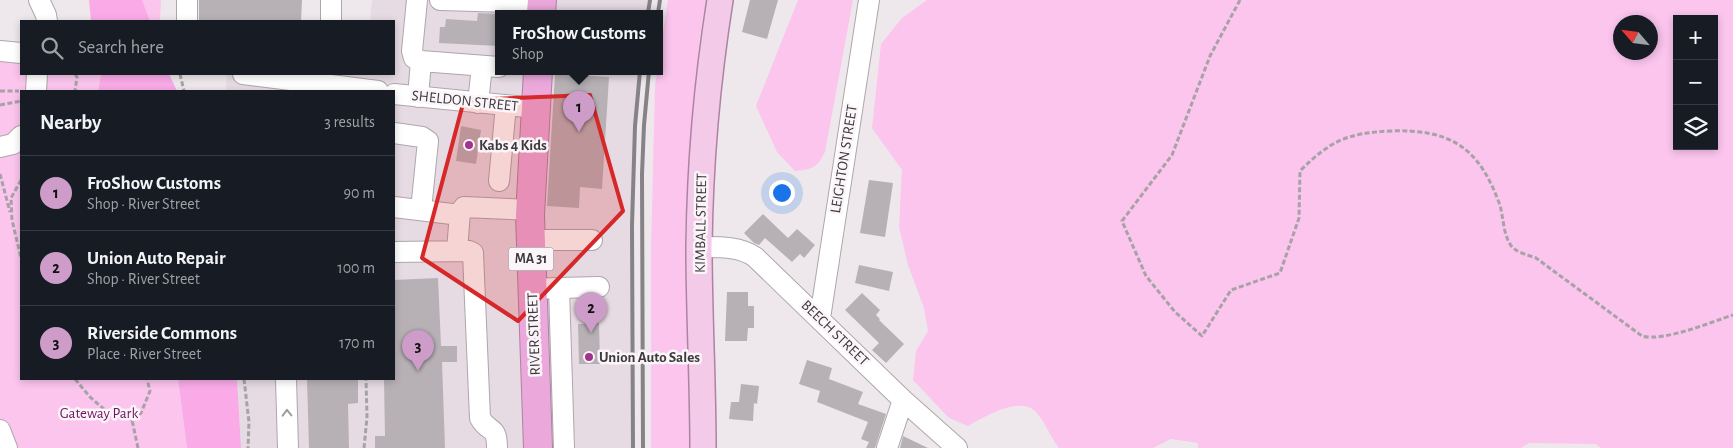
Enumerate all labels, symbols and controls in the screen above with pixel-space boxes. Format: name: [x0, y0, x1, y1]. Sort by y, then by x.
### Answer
popup: [495, 10, 663, 75]
north arrow: [1613, 15, 1658, 60]
map controls: [1673, 15, 1718, 150]
button: +: [1673, 15, 1718, 60]
search box: [20, 20, 395, 75]
text: FroShow Customs: [512, 24, 646, 43]
icon: search: [38, 34, 66, 62]
text: Search here: [78, 38, 164, 57]
text: Shop: [512, 46, 544, 62]
button: −: [1673, 60, 1718, 105]
street label: SHELDON STREET: [411, 88, 520, 114]
pin: 1: [563, 91, 595, 132]
street label: LEIGHTON STREET: [828, 103, 860, 214]
button: layers: [1673, 105, 1718, 150]
text: Nearby: [40, 112, 101, 133]
text: 3 results: [324, 114, 375, 130]
place label: Kabs 4 Kids: [479, 138, 547, 153]
marker: Kabs 4 Kids: [463, 139, 475, 151]
street label: KIMBALL STREET: [693, 172, 709, 273]
text: FroShow Customs: [87, 174, 221, 193]
your location: [769, 180, 795, 206]
text: 1: [53, 185, 59, 201]
text: 90 m: [344, 185, 375, 201]
text: Shop · River Street: [87, 196, 200, 212]
road number: MA 31: [508, 248, 554, 270]
text: Union Auto Repair: [87, 249, 226, 268]
text: 2: [52, 260, 60, 276]
text: 100 m: [337, 260, 375, 276]
text: Shop · River Street: [87, 271, 200, 287]
street label: RIVER STREET: [525, 292, 543, 376]
pin: 2: [575, 292, 607, 333]
street label: BEECH STREET: [798, 297, 872, 369]
text: Riverside Commons: [87, 324, 237, 343]
pin: 3: [402, 330, 434, 371]
text: 3: [53, 335, 59, 351]
text: 170 m: [339, 335, 375, 351]
text: Place · River Street: [87, 346, 201, 362]
place label: Union Auto Sales: [599, 350, 700, 365]
marker: Union Auto Sales: [583, 351, 595, 363]
park label: Gateway Park: [60, 406, 138, 421]
one-way arrow: [282, 409, 292, 417]

